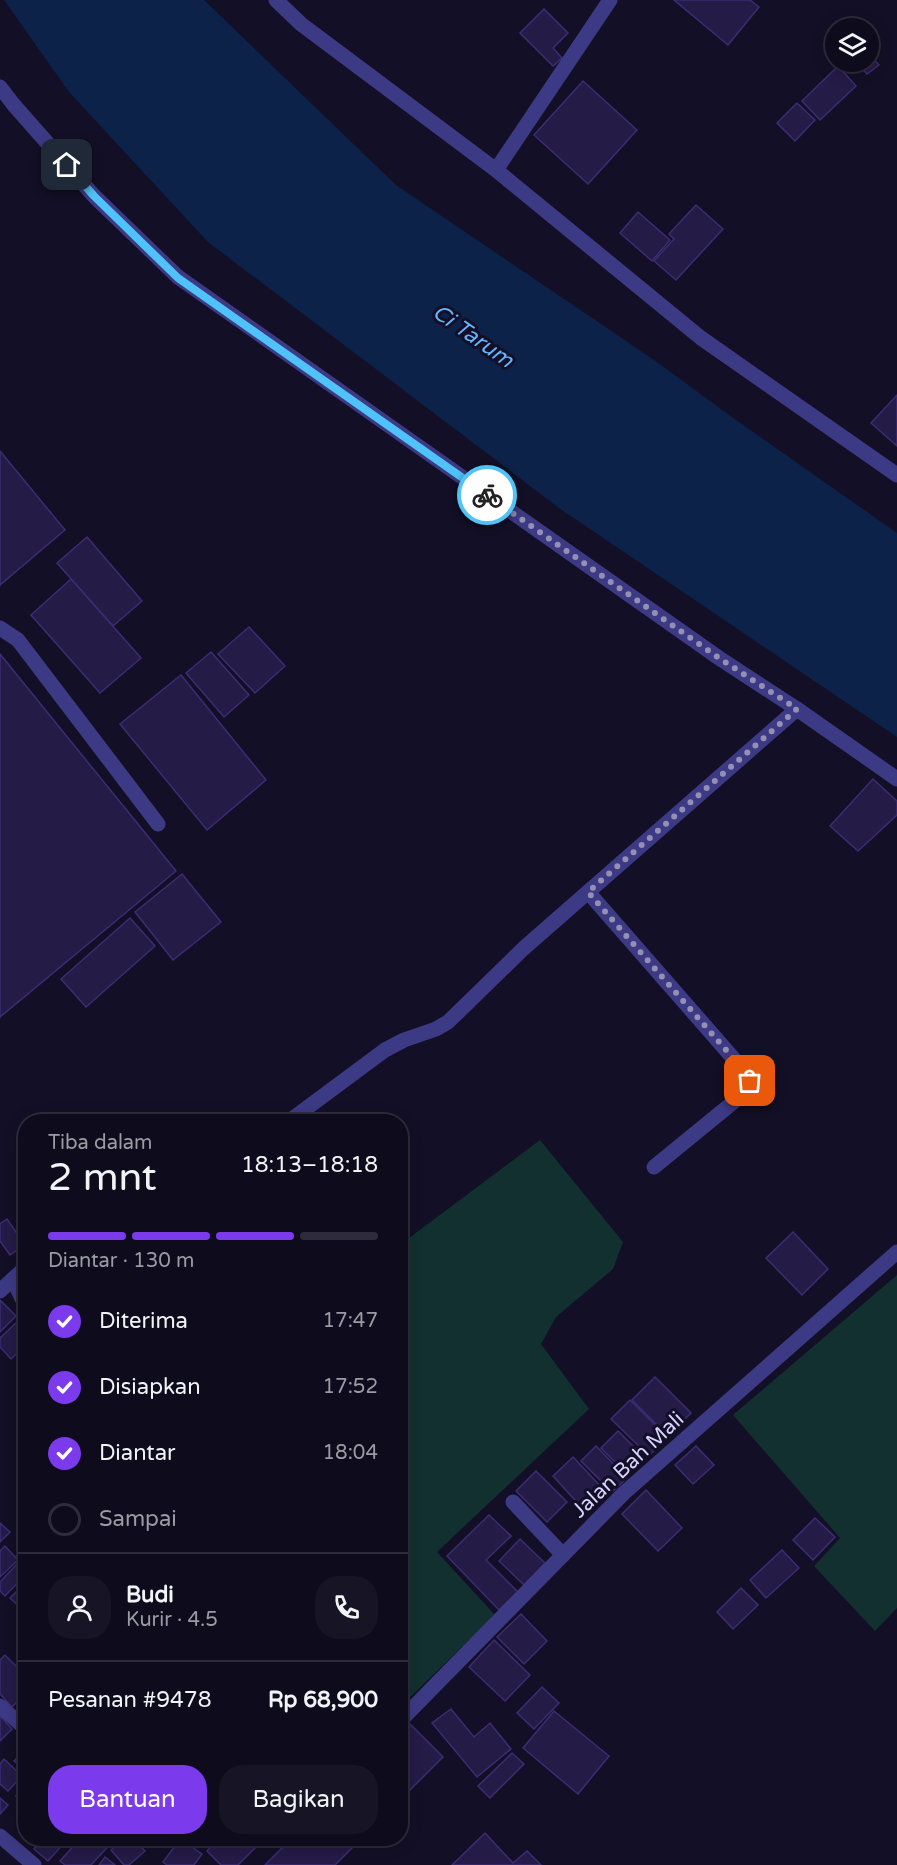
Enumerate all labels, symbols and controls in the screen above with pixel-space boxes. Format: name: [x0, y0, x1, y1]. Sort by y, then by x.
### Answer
map controls: [825, 18, 879, 72]
button: layers: [825, 18, 879, 72]
pin: [41, 139, 92, 190]
icon: home: [50, 148, 83, 181]
water label: Ci Tarum: [428, 299, 519, 374]
courier: [457, 465, 517, 525]
icon: bike: [471, 479, 504, 512]
pin: [724, 1055, 775, 1106]
icon: bag: [733, 1064, 766, 1097]
text: Tiba dalam: [48, 1131, 152, 1155]
text: 18:13–18:18: [241, 1152, 378, 1178]
text: 2 mnt: [48, 1154, 157, 1201]
text: Diantar · 130 m: [48, 1249, 194, 1273]
icon: check: [48, 1305, 81, 1338]
text: Diterima: [99, 1308, 188, 1334]
text: 17:47: [323, 1309, 378, 1333]
icon: check: [48, 1371, 81, 1404]
text: Disiapkan: [99, 1374, 201, 1400]
text: 17:52: [323, 1375, 378, 1399]
street label: Jalan Bah Mali: [567, 1407, 689, 1523]
icon: check: [48, 1437, 81, 1470]
text: Diantar: [99, 1440, 175, 1466]
text: 18:04: [323, 1441, 378, 1465]
text: Sampai: [99, 1506, 177, 1532]
button: person: [48, 1576, 111, 1639]
button: phone: [315, 1576, 378, 1639]
text: Budi: [126, 1582, 174, 1608]
text: Kurir · 4.5: [126, 1608, 218, 1632]
text: Pesanan #9478: [48, 1687, 211, 1713]
text: Rp 68,900: [268, 1687, 378, 1713]
button: Bantuan: [48, 1765, 207, 1834]
button: Bagikan: [219, 1765, 378, 1834]

